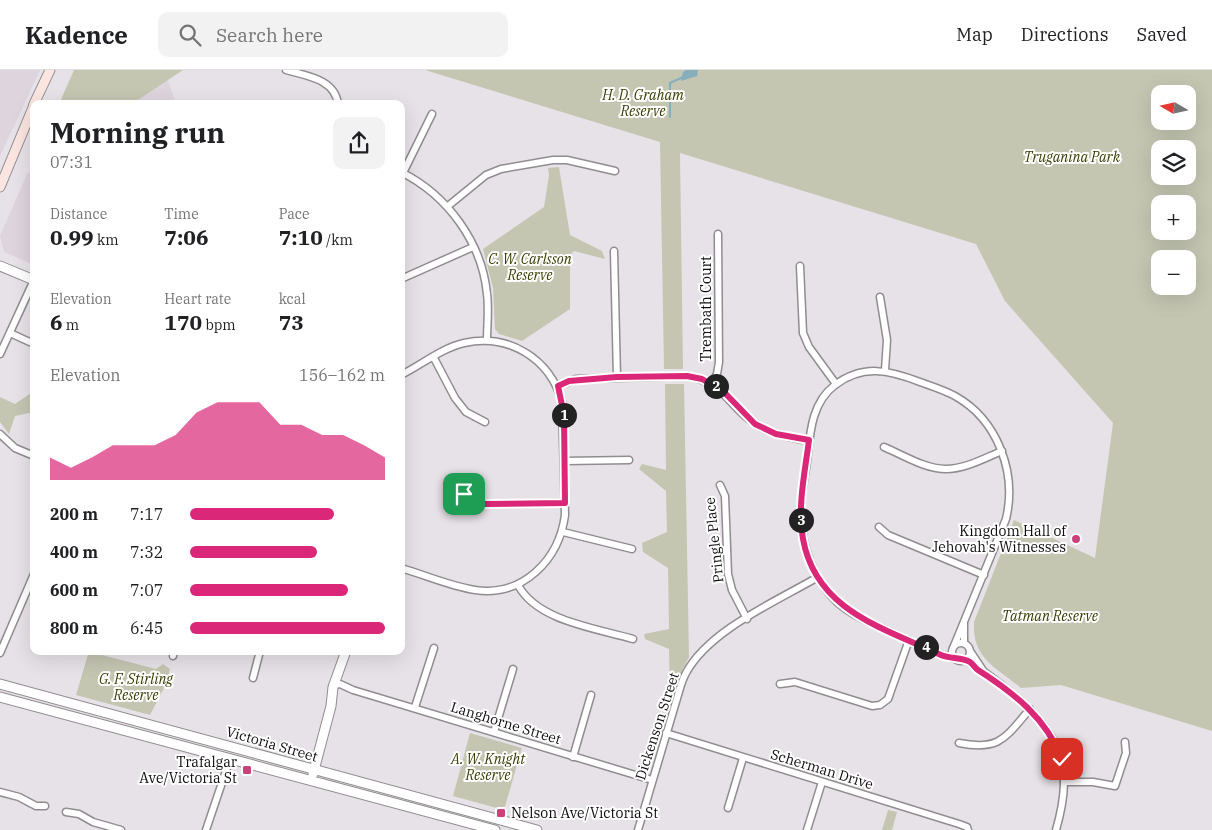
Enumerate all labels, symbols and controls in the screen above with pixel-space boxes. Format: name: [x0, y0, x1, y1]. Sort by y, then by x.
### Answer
search box: [158, 12, 508, 57]
text: Kadence: [25, 19, 128, 51]
icon: search: [176, 21, 204, 49]
text: Search here: [216, 23, 323, 47]
text: Map: [956, 23, 993, 46]
text: Directions: [1021, 23, 1109, 46]
text: Saved: [1137, 23, 1187, 46]
north arrow: [1151, 85, 1196, 130]
map controls: [1151, 85, 1196, 295]
park label: H. D. Graham Reserve: [601, 86, 684, 120]
text: Morning run: [50, 114, 225, 151]
button: share: [333, 117, 385, 169]
button: layers: [1151, 140, 1196, 185]
park label: Truganina Park: [1024, 148, 1121, 166]
text: 07:31: [50, 152, 93, 172]
button: +: [1151, 195, 1196, 240]
text: Distance: [50, 205, 107, 223]
text: Time: [164, 205, 199, 223]
text: Pace: [279, 205, 309, 223]
text: 0.99: [50, 223, 94, 251]
text: 7:06: [164, 223, 209, 251]
text: 7:10: [279, 223, 323, 251]
text: km: [94, 231, 119, 249]
text: /km: [323, 231, 353, 249]
park label: C. W. Carlsson Reserve: [488, 250, 572, 284]
button: −: [1151, 250, 1196, 295]
street label: Trembath Court: [697, 256, 715, 362]
text: Elevation: [50, 290, 112, 308]
text: Heart rate: [164, 290, 231, 308]
text: kcal: [279, 290, 306, 308]
text: 6: [50, 308, 63, 336]
text: 170: [164, 308, 202, 336]
text: 73: [279, 308, 304, 336]
text: m: [63, 316, 79, 334]
text: bpm: [202, 316, 236, 334]
text: Elevation: [50, 365, 120, 385]
text: 156–162 m: [299, 365, 385, 385]
pin: 2: [704, 374, 728, 398]
text: 2: [712, 377, 721, 395]
pin: 1: [552, 402, 576, 428]
text: 1: [560, 406, 569, 424]
pin: [443, 473, 485, 515]
icon: arrive: [450, 480, 478, 508]
street label: Pringle Place: [701, 496, 727, 584]
text: 200 m: [50, 504, 98, 524]
text: 7:17: [130, 504, 163, 524]
pin: 3: [788, 508, 814, 532]
text: 3: [797, 511, 806, 529]
place label: Kingdom Hall of Jehovah's Witnesses: [932, 522, 1067, 556]
marker: Kingdom Hall of Jehovah's Witnesses: [1070, 533, 1082, 545]
text: 400 m: [50, 542, 98, 562]
text: 7:32: [130, 542, 163, 562]
text: 600 m: [50, 580, 98, 600]
text: 7:07: [130, 580, 163, 600]
park label: Tatman Reserve: [1002, 607, 1099, 625]
text: 800 m: [50, 618, 98, 638]
text: 6:45: [130, 618, 163, 638]
pin: 4: [914, 634, 938, 660]
text: 4: [922, 638, 931, 656]
park label: G. F. Stirling Reserve: [99, 670, 173, 704]
street label: Dickenson Street: [631, 670, 683, 782]
street label: Langhorne Street: [449, 698, 563, 748]
street label: Victoria Street: [224, 722, 320, 766]
pin: [1041, 738, 1083, 780]
street label: Scherman Drive: [768, 745, 876, 793]
icon: check: [1048, 745, 1076, 773]
park label: A. W. Knight Reserve: [450, 750, 526, 784]
place label: Trafalgar Ave/Victoria St: [139, 753, 238, 787]
marker: Trafalgar Ave/Victoria St: [241, 764, 253, 776]
place label: Nelson Ave/Victoria St: [511, 804, 658, 822]
marker: Nelson Ave/Victoria St: [495, 807, 507, 819]

